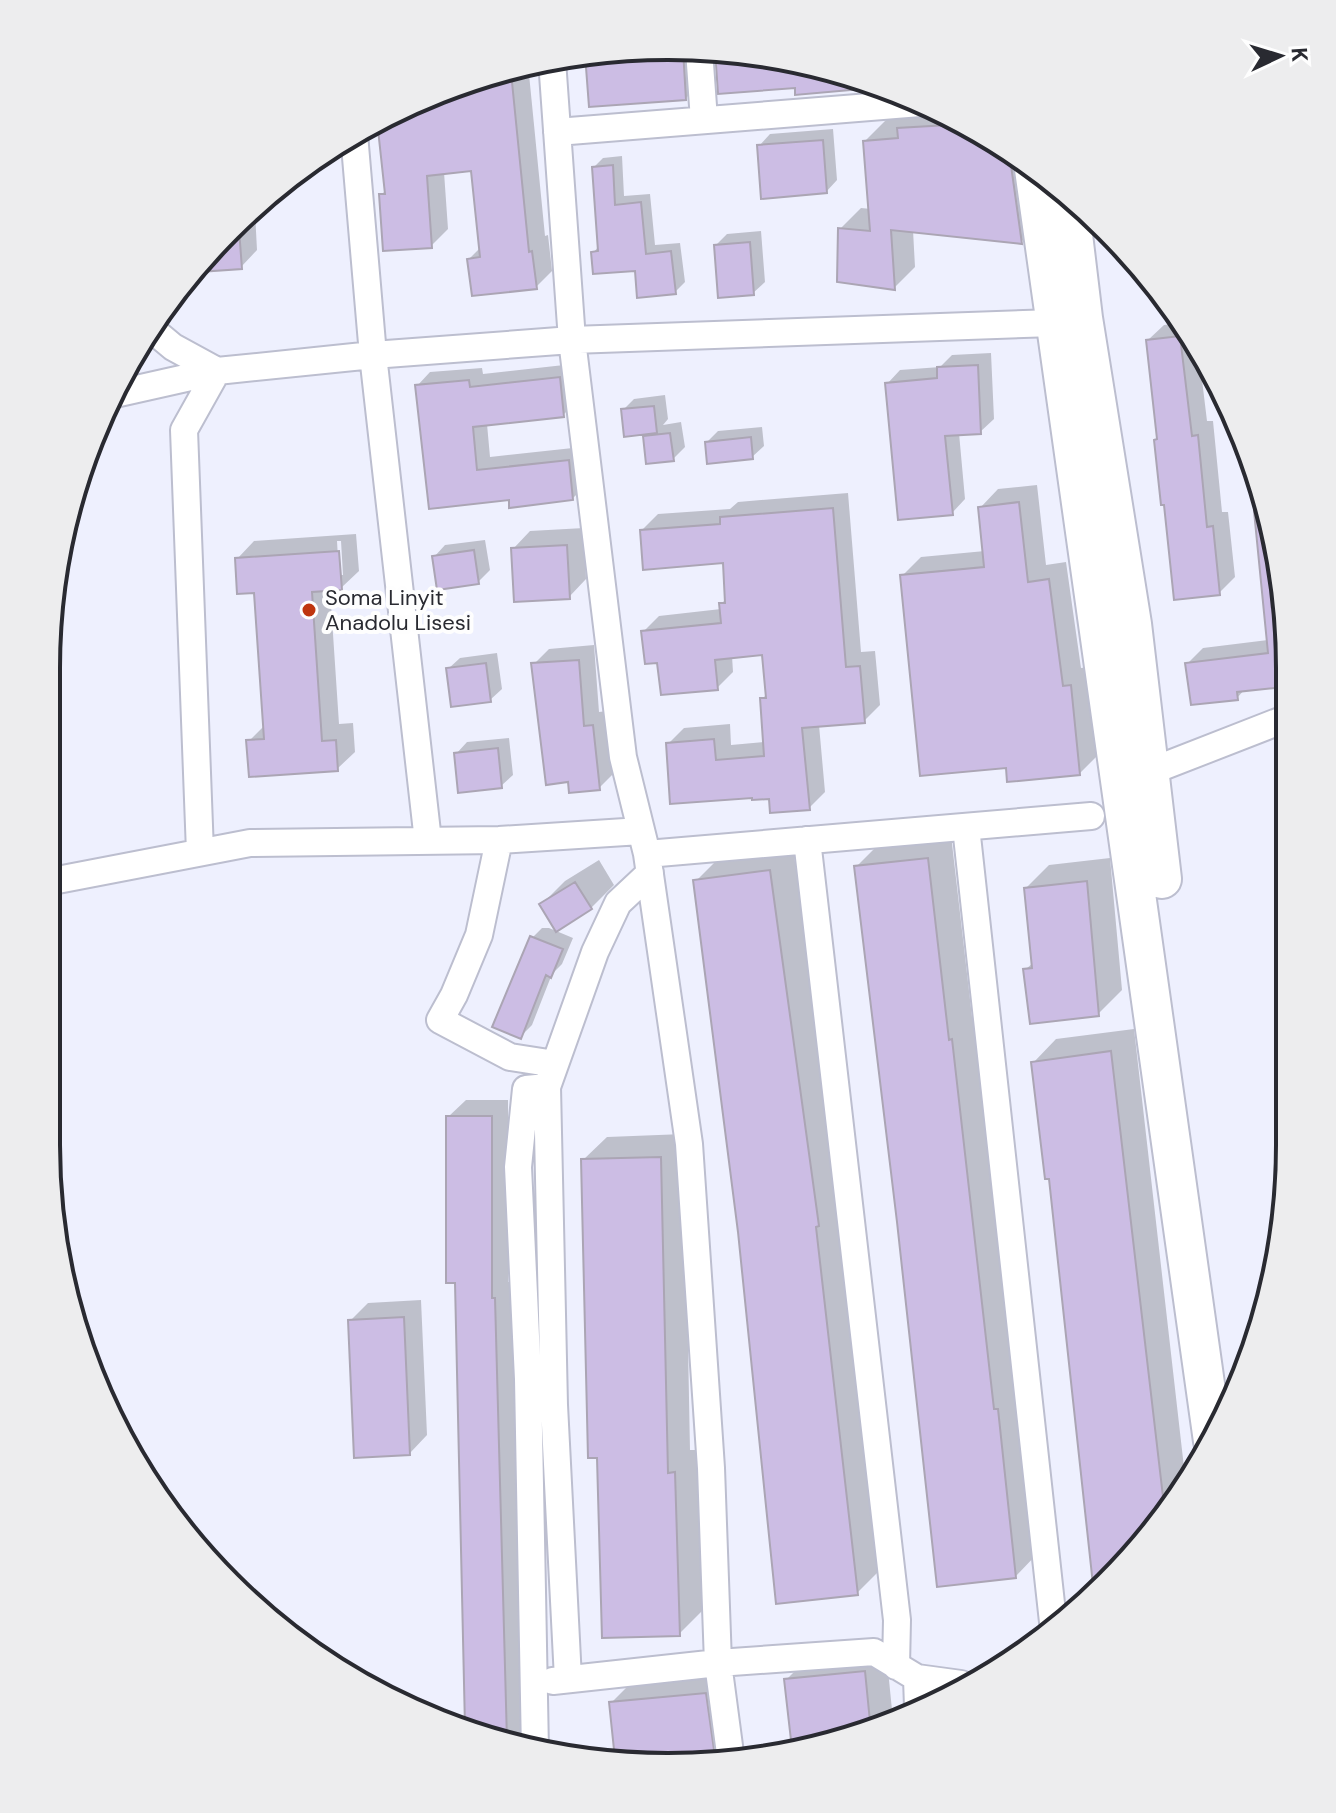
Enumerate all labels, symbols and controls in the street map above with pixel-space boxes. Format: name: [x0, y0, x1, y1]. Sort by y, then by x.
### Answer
north arrow: [1240, 16, 1320, 96]
text: K: [1284, 46, 1314, 63]
place label: Soma Linyit Anadolu Lisesi: [325, 583, 471, 637]
marker: Soma Linyit Anadolu Lisesi: [300, 601, 318, 619]

